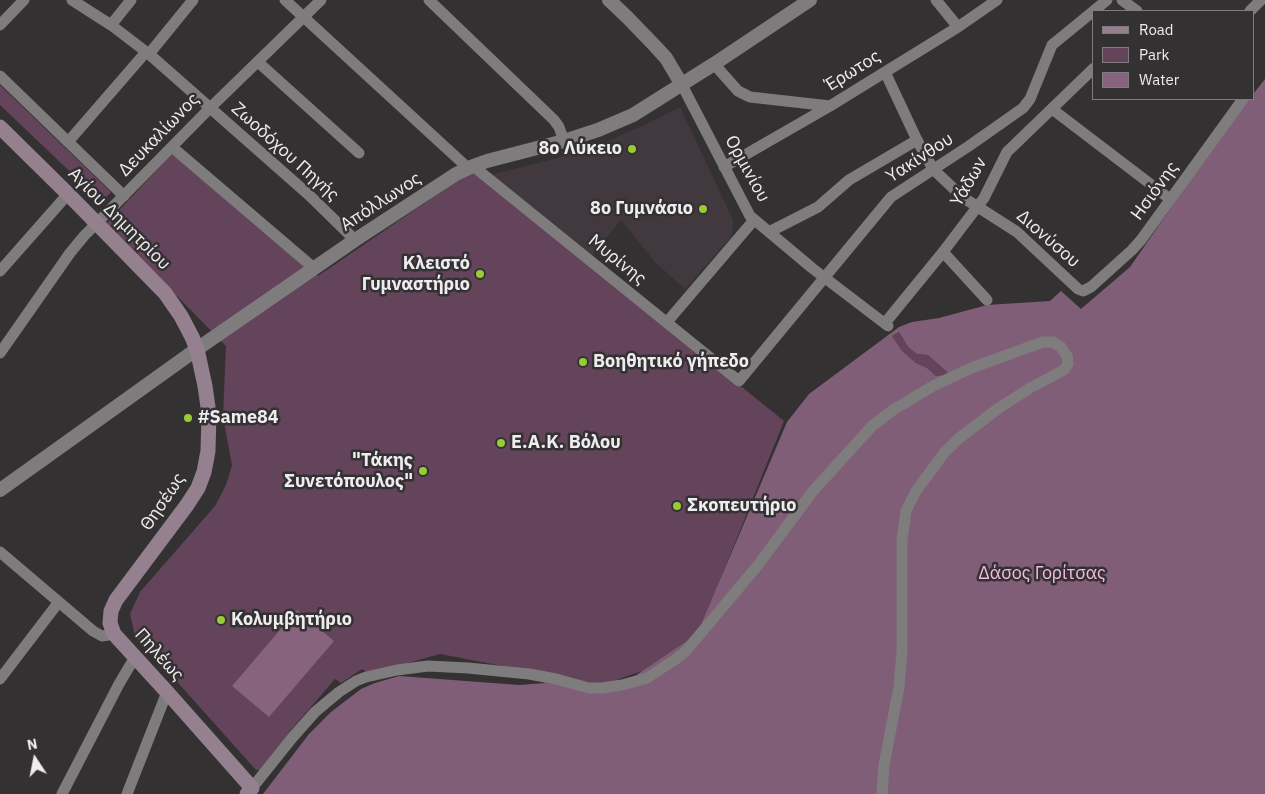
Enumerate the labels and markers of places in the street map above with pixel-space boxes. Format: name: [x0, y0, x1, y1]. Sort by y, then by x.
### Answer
place label: 8ο Λύκειο: [539, 138, 622, 160]
marker: 8ο Λύκειο: [626, 143, 638, 155]
place label: 8ο Γυμνάσιο: [590, 198, 693, 220]
marker: 8ο Γυμνάσιο: [697, 203, 709, 215]
place label: Κλειστό Γυμναστήριο: [362, 253, 470, 296]
marker: Κλειστό Γυμναστήριο: [474, 268, 486, 280]
place label: Βοηθητικό γήπεδο: [593, 351, 749, 373]
marker: Βοηθητικό γήπεδο: [577, 356, 589, 368]
place label: #Same84: [198, 407, 279, 429]
marker: #Same84: [182, 412, 194, 424]
place label: Ε.Α.Κ. Βόλου: [511, 432, 621, 454]
marker: Ε.Α.Κ. Βόλου: [495, 437, 507, 449]
place label: "Τάκης Συνετόπουλος": [284, 450, 413, 492]
marker: "Τάκης Συνετόπουλος": [417, 465, 429, 477]
place label: Σκοπευτήριο: [687, 495, 796, 517]
marker: Σκοπευτήριο: [671, 500, 683, 512]
place label: Κολυμβητήριο: [231, 609, 352, 631]
marker: Κολυμβητήριο: [215, 614, 227, 626]

